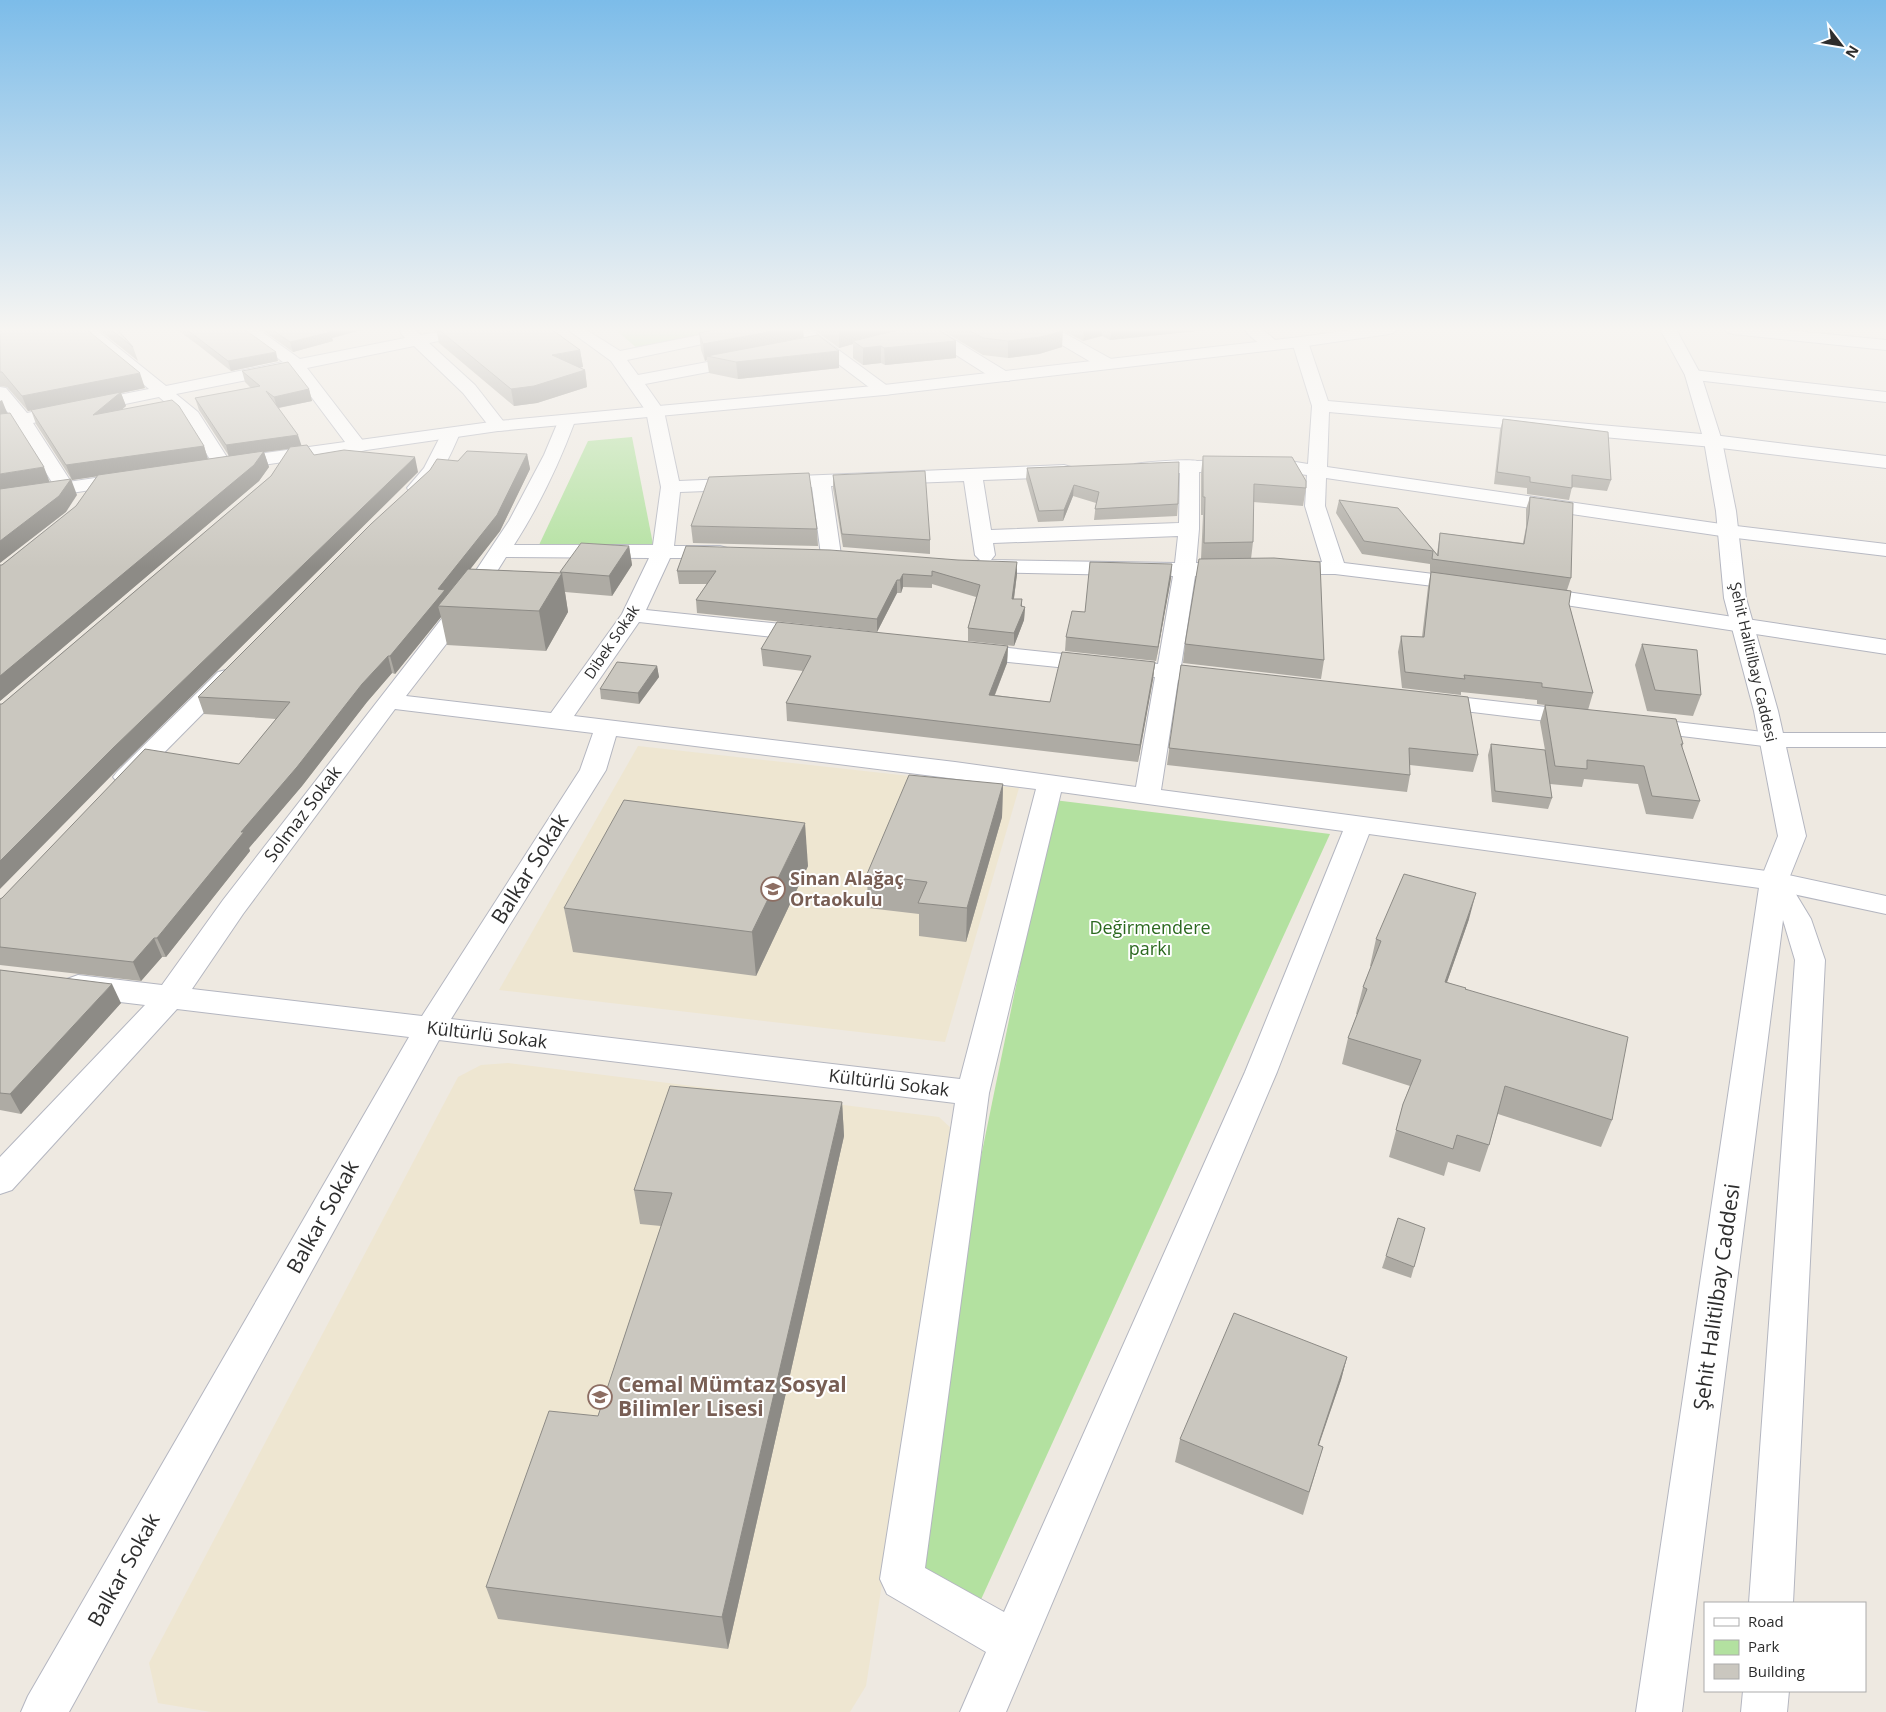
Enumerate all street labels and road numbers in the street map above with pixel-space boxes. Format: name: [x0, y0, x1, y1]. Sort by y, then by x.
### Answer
street label: Şehit Halitilbay Caddesi: [1726, 580, 1782, 744]
street label: Dibek Sokak: [579, 600, 643, 682]
street label: Solmaz Sokak: [258, 760, 347, 866]
street label: Balkar Sokak: [484, 808, 574, 929]
street label: Kültürlü Sokak: [425, 1015, 549, 1053]
street label: Kültürlü Sokak: [827, 1063, 951, 1101]
street label: Balkar Sokak: [280, 1155, 365, 1278]
street label: Şehit Halitilbay Caddesi: [1686, 1182, 1746, 1412]
street label: Balkar Sokak: [81, 1508, 166, 1631]

